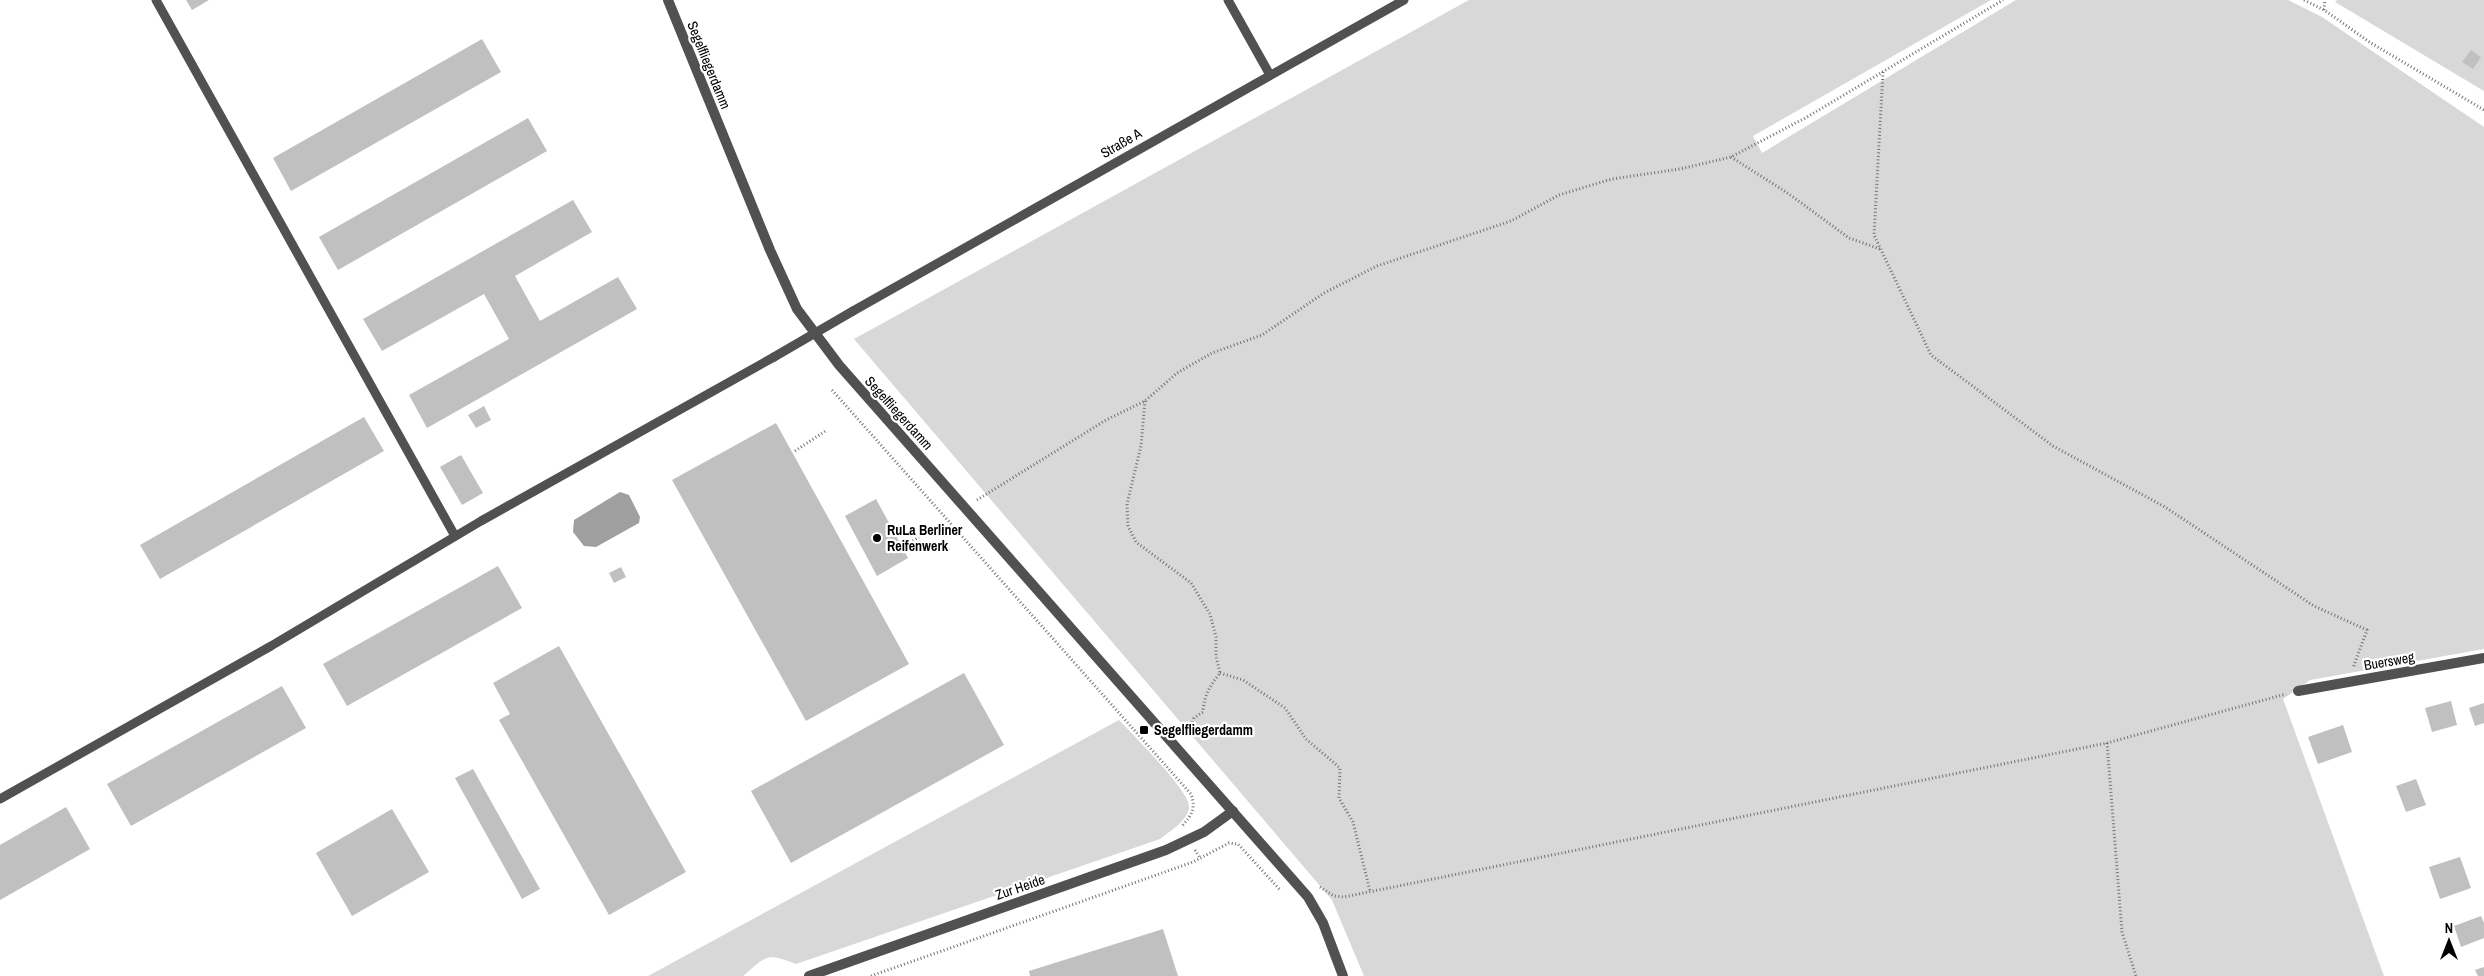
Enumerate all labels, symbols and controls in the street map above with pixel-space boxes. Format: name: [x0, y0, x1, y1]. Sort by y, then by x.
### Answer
street label: Segelfliegerdamm: [683, 18, 735, 112]
street label: Straße A: [1097, 124, 1145, 162]
street label: Segelfliegerdamm: [861, 372, 937, 454]
place label: RuLa Berliner Reifenwerk: [887, 521, 963, 555]
marker: RuLa Berliner Reifenwerk: [871, 532, 883, 544]
street label: Buersweg: [2362, 648, 2416, 674]
place label: Segelfliegerdamm: [1154, 721, 1253, 739]
marker: Segelfliegerdamm: [1138, 724, 1150, 736]
street label: Zur Heide: [993, 870, 1047, 904]
north arrow: [2424, 916, 2474, 966]
text: N: [2445, 919, 2453, 937]

